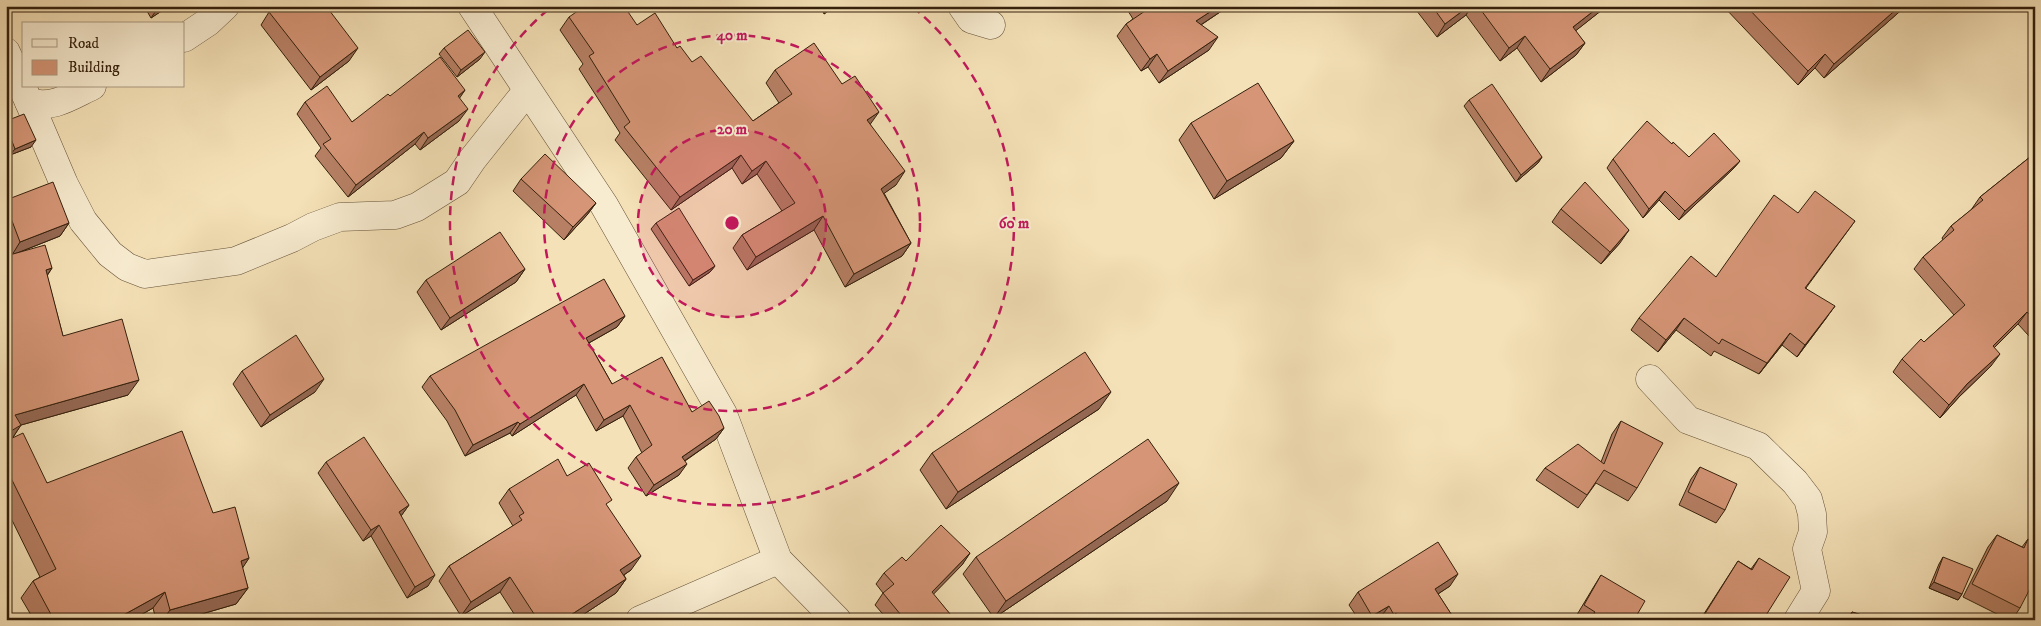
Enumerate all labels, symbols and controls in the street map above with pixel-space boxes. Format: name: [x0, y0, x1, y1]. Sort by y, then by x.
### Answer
legend: [22, 22, 185, 88]
text: 40 m: [715, 26, 748, 45]
text: Road: [68, 34, 100, 53]
text: Building: [68, 58, 120, 77]
text: 20 m: [717, 120, 748, 139]
centre of rings: [723, 214, 741, 232]
text: 60 m: [999, 214, 1030, 233]

